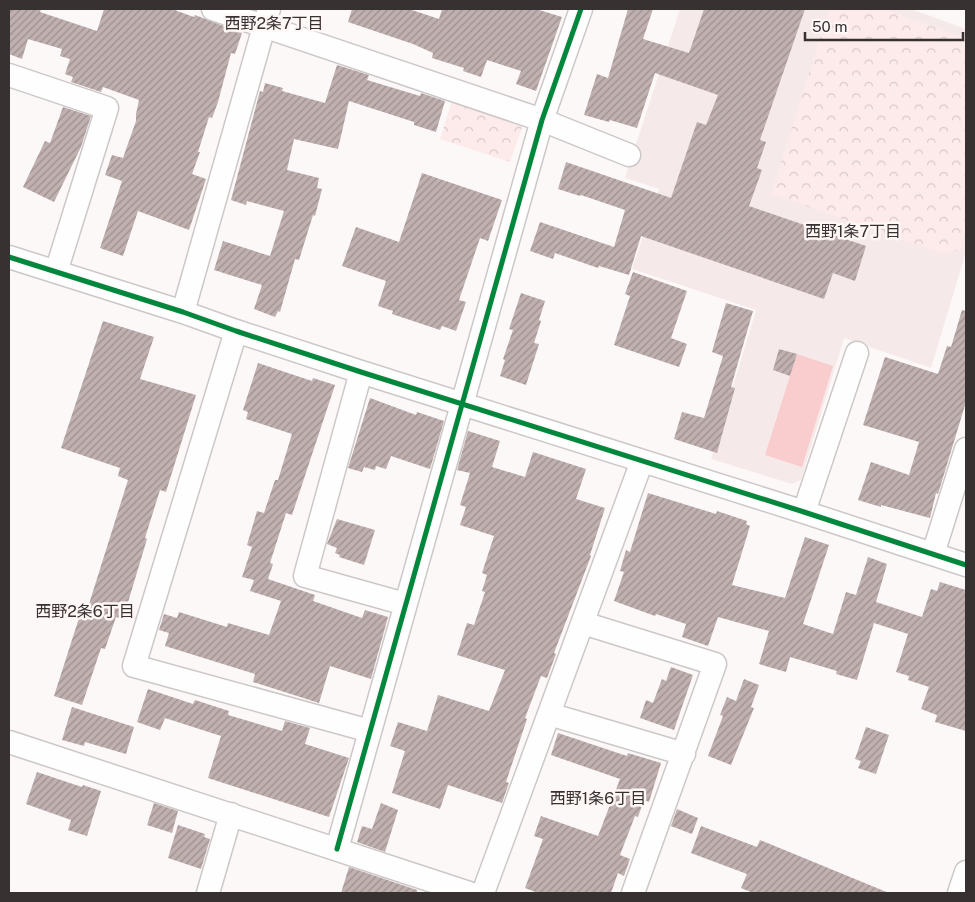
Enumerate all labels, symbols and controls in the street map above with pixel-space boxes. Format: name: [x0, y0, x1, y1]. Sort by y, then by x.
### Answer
scale bar: [805, 10, 962, 42]
district label: 西野2条7丁目: [224, 14, 324, 33]
text: 50 m: [812, 18, 847, 35]
district label: 西野1条7丁目: [805, 222, 901, 241]
district label: 西野2条6丁目: [35, 602, 135, 621]
district label: 西野1条6丁目: [550, 789, 646, 808]

